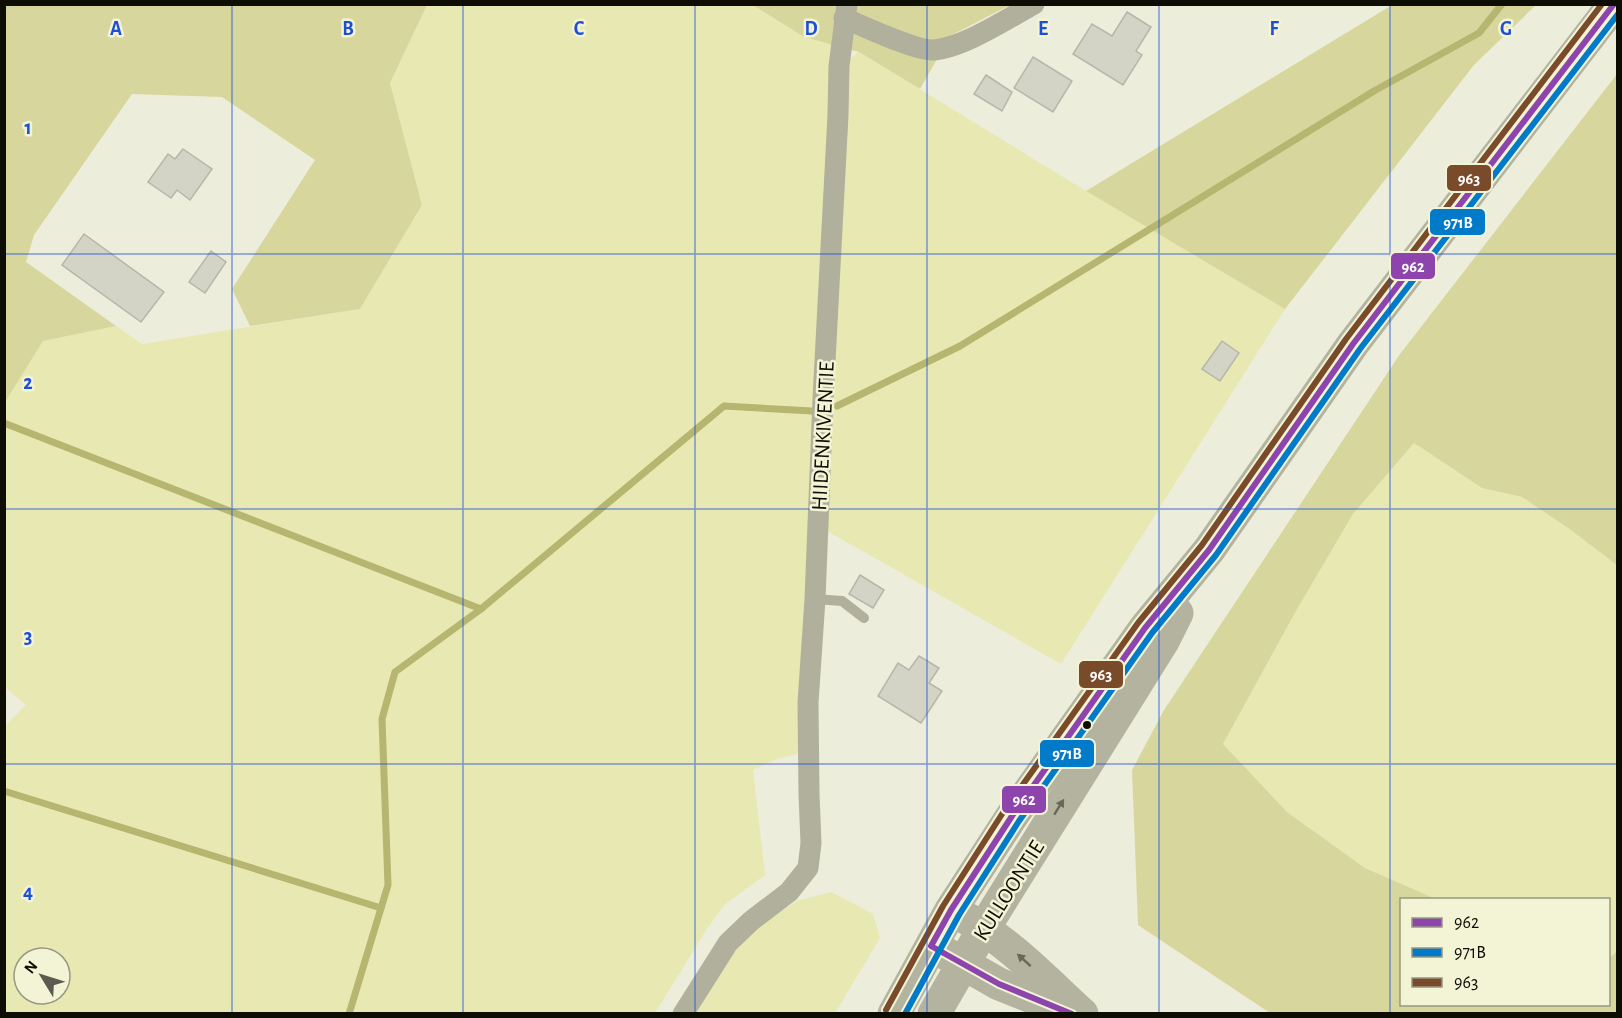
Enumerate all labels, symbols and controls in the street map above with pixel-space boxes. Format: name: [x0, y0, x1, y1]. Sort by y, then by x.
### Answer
text: A: [110, 19, 122, 39]
text: B: [342, 19, 354, 39]
text: C: [574, 19, 585, 39]
text: D: [804, 19, 818, 39]
text: E: [1038, 19, 1048, 39]
text: F: [1269, 19, 1279, 39]
text: G: [1500, 19, 1512, 39]
text: 1: [24, 118, 32, 138]
line badge: 963: [1446, 164, 1492, 192]
text: 963: [1458, 171, 1480, 187]
line badge: 971B: [1429, 208, 1486, 236]
text: 971B: [1443, 215, 1473, 231]
line badge: 962: [1390, 252, 1436, 280]
text: 962: [1402, 259, 1425, 275]
street label: HIIDENKIVENTIE: [808, 361, 838, 511]
text: 2: [23, 373, 33, 393]
text: 3: [24, 627, 32, 647]
line badge: 963: [1078, 660, 1124, 689]
text: 963: [1090, 667, 1112, 683]
unlabelled marker: [1081, 719, 1093, 731]
line badge: 971B: [1039, 739, 1095, 768]
text: 971B: [1052, 746, 1082, 762]
line badge: 962: [1001, 785, 1047, 814]
text: 962: [1013, 792, 1036, 808]
one-way arrow: [1054, 799, 1065, 815]
street label: KULLOONTIE: [970, 836, 1048, 944]
text: 4: [23, 882, 33, 902]
legend: [1400, 898, 1610, 1006]
text: 962: [1454, 914, 1479, 932]
text: 971B: [1454, 944, 1486, 962]
north arrow: [12, 946, 72, 1006]
one-way arrow: [1016, 953, 1031, 967]
text: N: [21, 958, 41, 977]
text: 963: [1454, 974, 1478, 992]

